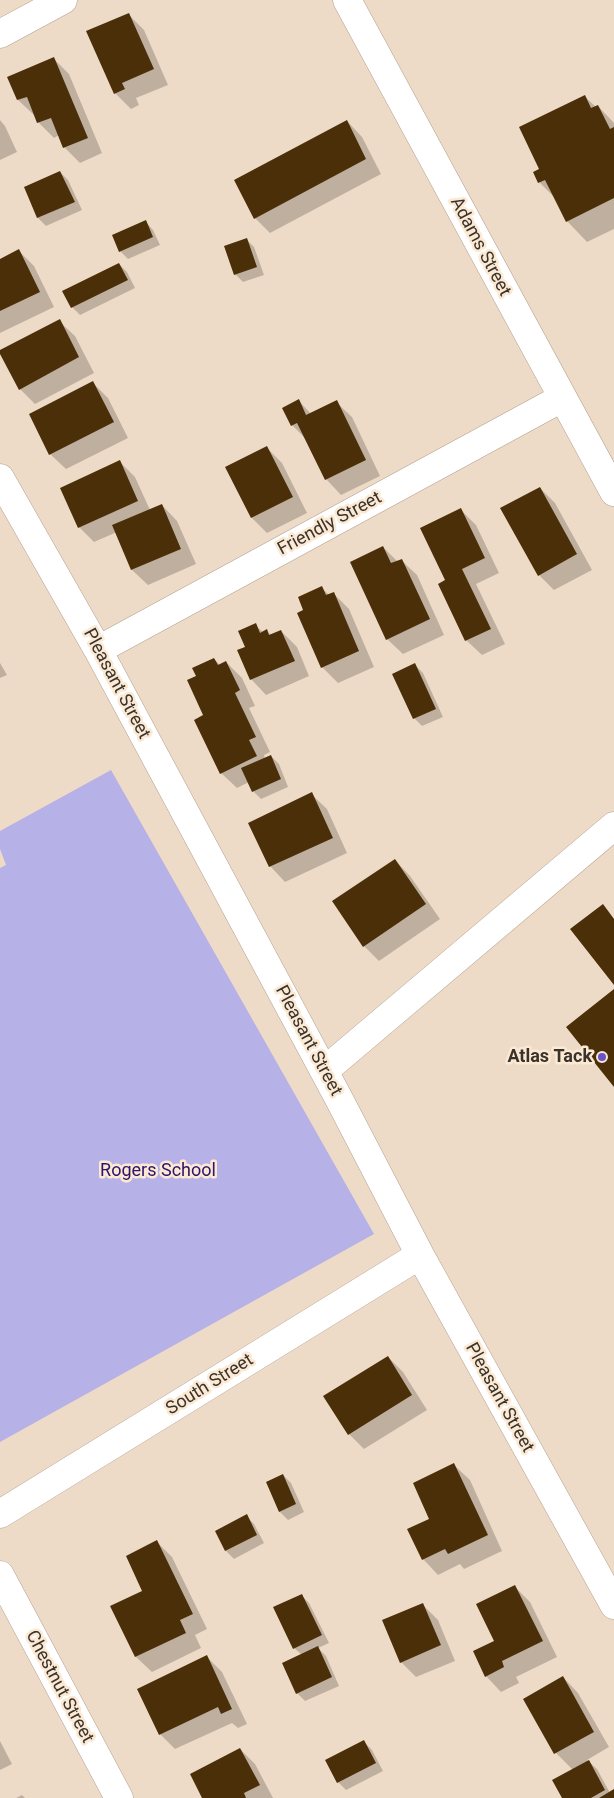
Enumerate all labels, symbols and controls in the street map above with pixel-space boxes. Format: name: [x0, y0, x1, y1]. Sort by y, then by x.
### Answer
street label: Adams Street: [445, 194, 515, 300]
street label: Friendly Street: [274, 488, 386, 560]
street label: Pleasant Street: [78, 625, 154, 743]
street label: Pleasant Street: [270, 982, 346, 1100]
place label: Atlas Tack: [507, 1046, 592, 1068]
marker: Atlas Tack: [596, 1051, 608, 1063]
park label: Rogers School: [100, 1160, 216, 1182]
street label: Pleasant Street: [460, 1339, 538, 1457]
street label: South Street: [162, 1350, 258, 1420]
street label: Chestnut Street: [20, 1627, 98, 1747]

